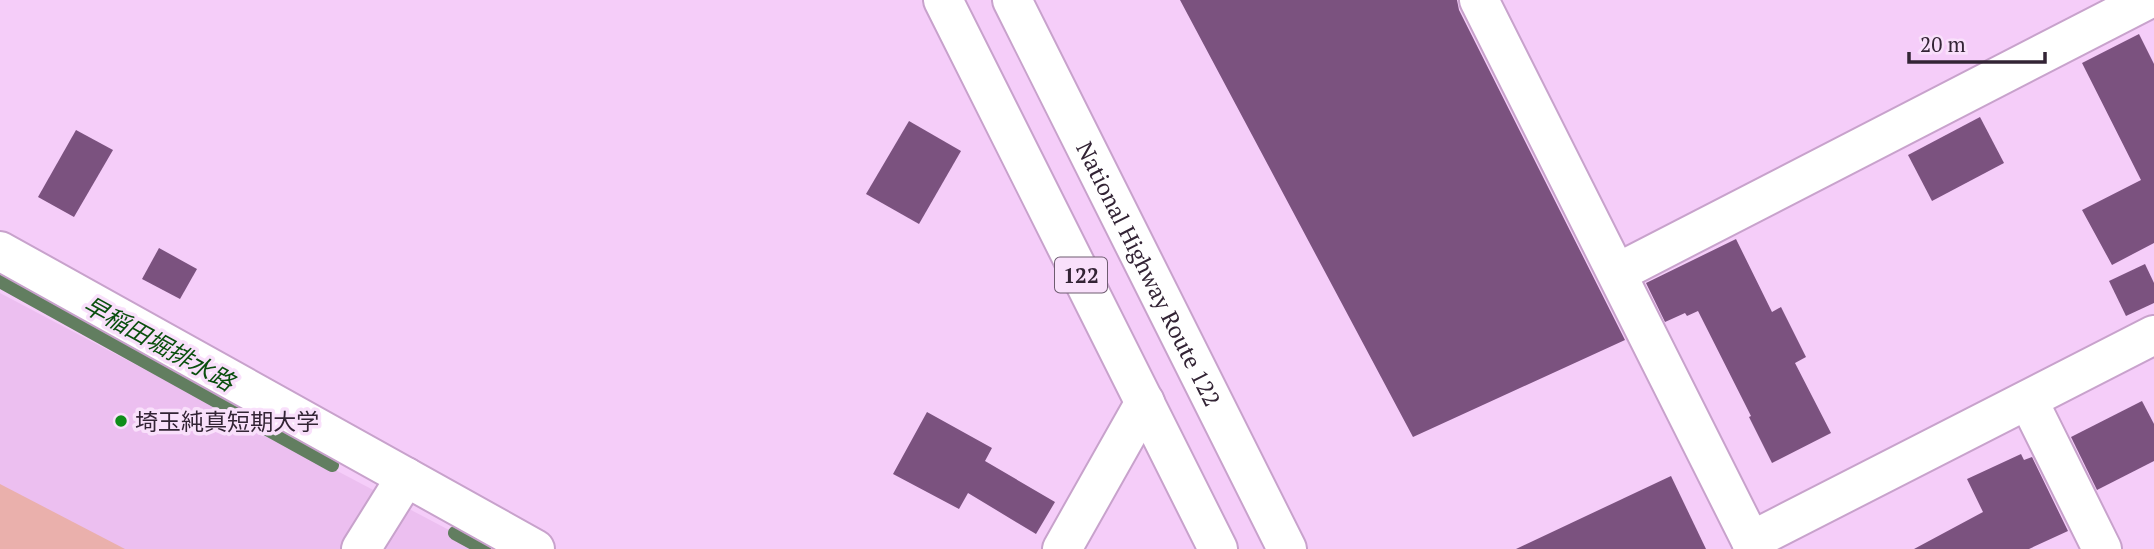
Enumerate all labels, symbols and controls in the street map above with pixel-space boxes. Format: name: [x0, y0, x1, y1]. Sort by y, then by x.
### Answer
scale bar: [1909, 21, 2046, 65]
text: 20 m: [1920, 30, 1966, 58]
street label: National Highway Route 122: [1070, 138, 1228, 410]
road number: 122: [1055, 258, 1107, 292]
water label: 早稲田堀排水路: [78, 288, 242, 399]
place label: 埼玉純真短期大学: [135, 406, 319, 437]
marker: 埼玉純真短期大学: [113, 413, 129, 429]

